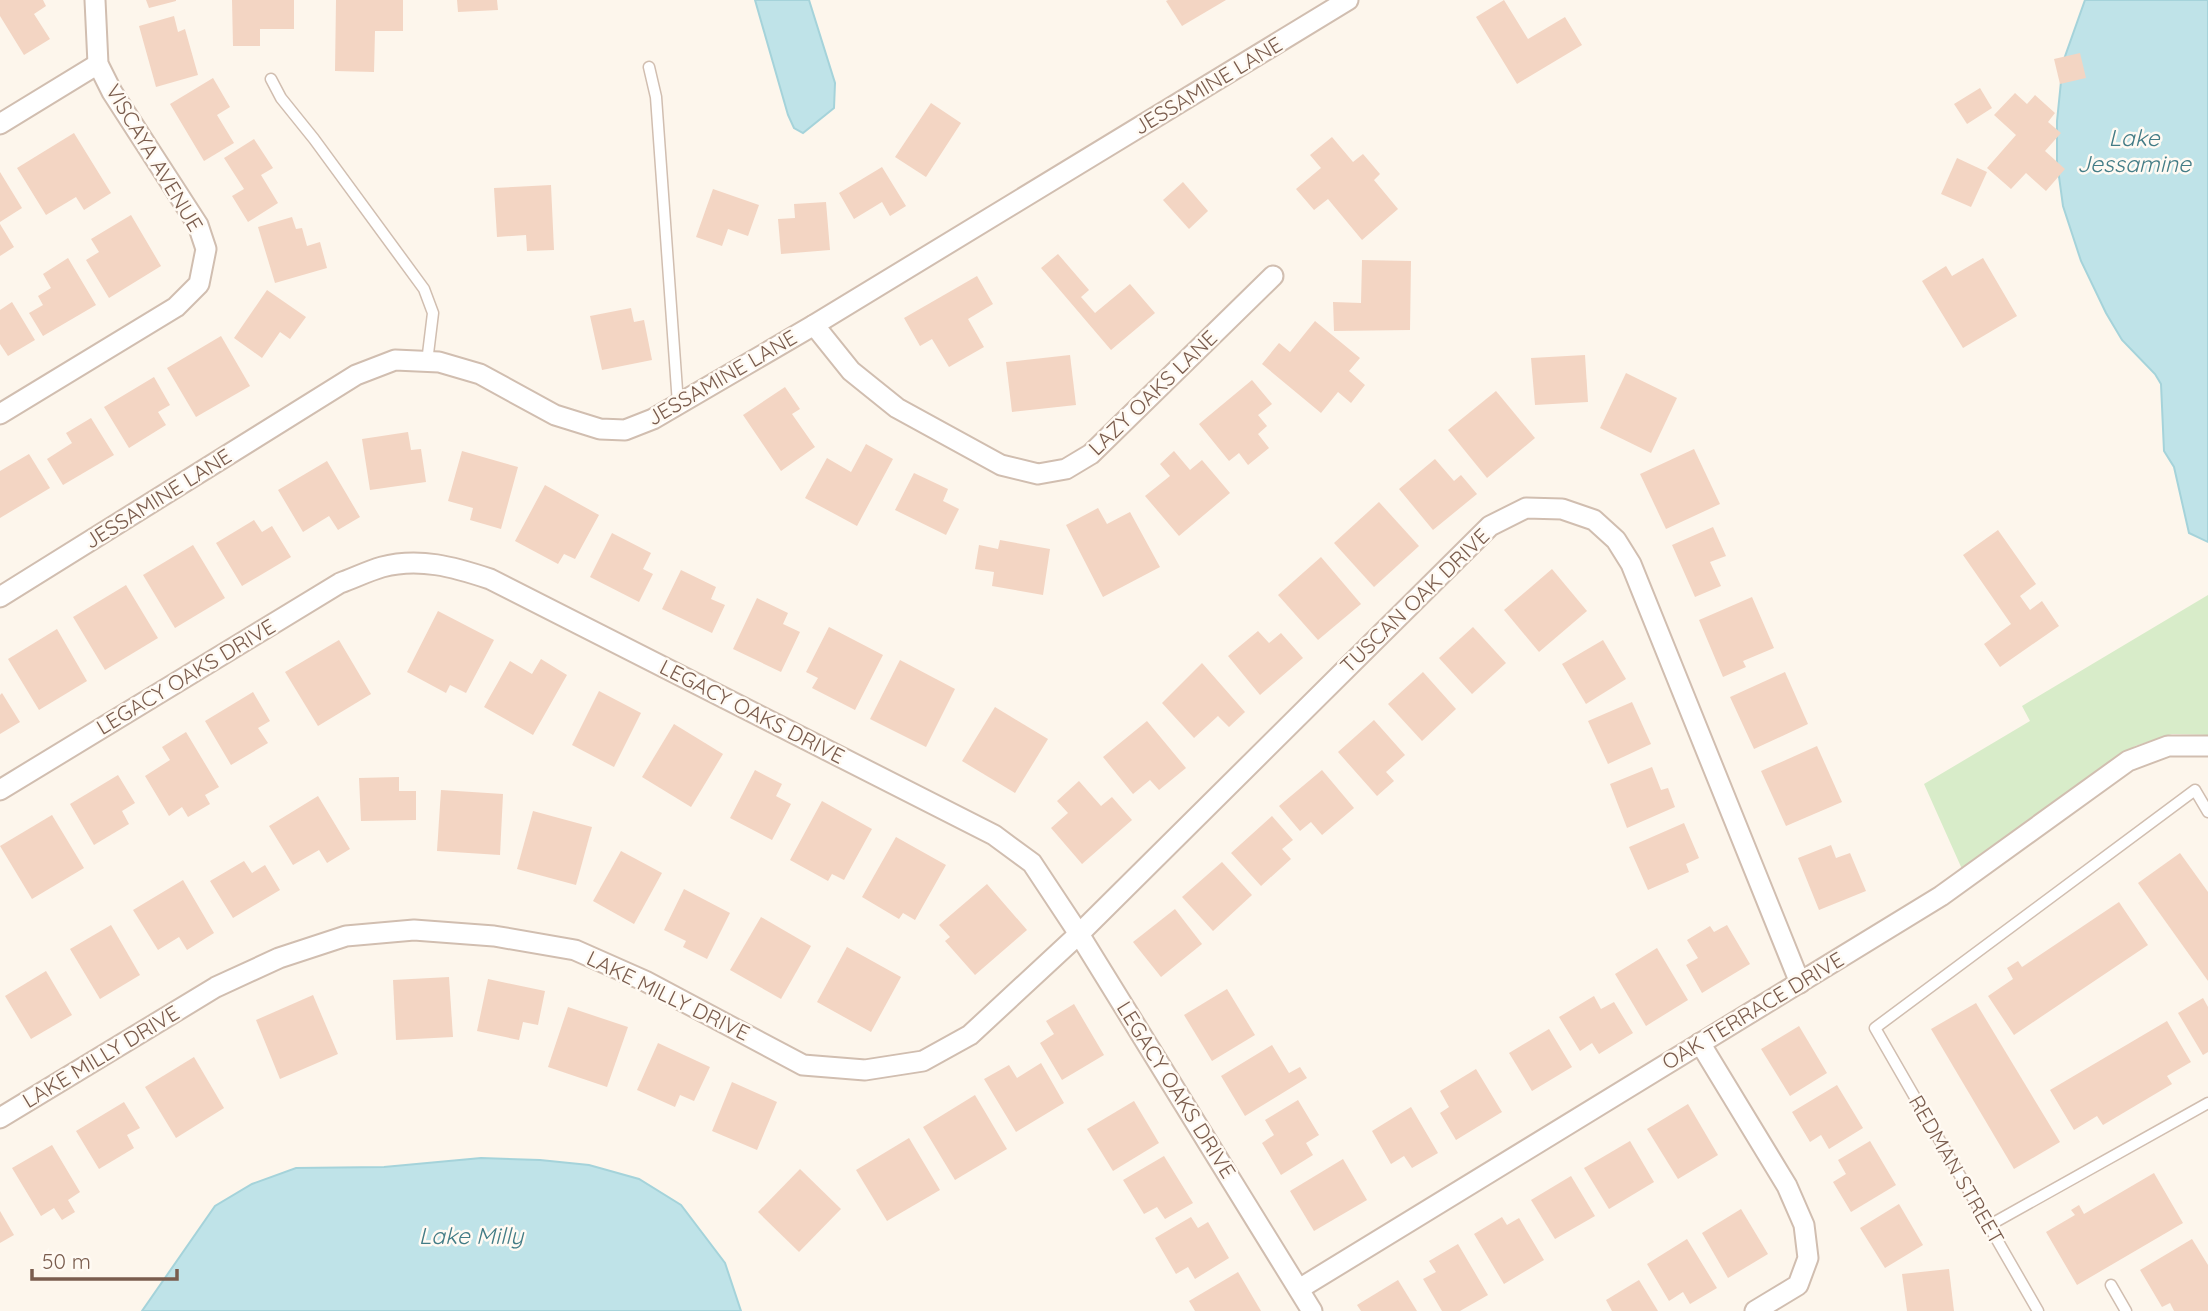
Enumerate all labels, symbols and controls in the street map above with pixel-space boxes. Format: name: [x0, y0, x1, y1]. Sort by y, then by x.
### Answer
street label: JESSAMINE LANE: [1128, 31, 1286, 140]
street label: VISCAYA AVENUE: [101, 79, 209, 236]
water label: Lake Jessamine: [2077, 123, 2192, 178]
street label: JESSAMINE LANE: [642, 324, 801, 431]
street label: LAZY OAKS LANE: [1083, 324, 1222, 460]
street label: JESSAMINE LANE: [79, 442, 236, 554]
street label: TUSCAN OAK DRIVE: [1334, 522, 1494, 678]
street label: LEGACY OAKS DRIVE: [91, 613, 280, 740]
street label: LEGACY OAKS DRIVE: [656, 653, 849, 769]
street label: LAKE MILLY DRIVE: [583, 944, 754, 1046]
street label: OAK TERRACE DRIVE: [1657, 946, 1848, 1075]
street label: LEGACY OAKS DRIVE: [1112, 996, 1242, 1183]
street label: LAKE MILLY DRIVE: [17, 999, 184, 1113]
street label: REDMAN STREET: [1904, 1090, 2010, 1249]
water label: Lake Milly: [419, 1221, 525, 1250]
scale bar: [32, 1238, 177, 1282]
text: 50 m: [42, 1248, 91, 1274]

